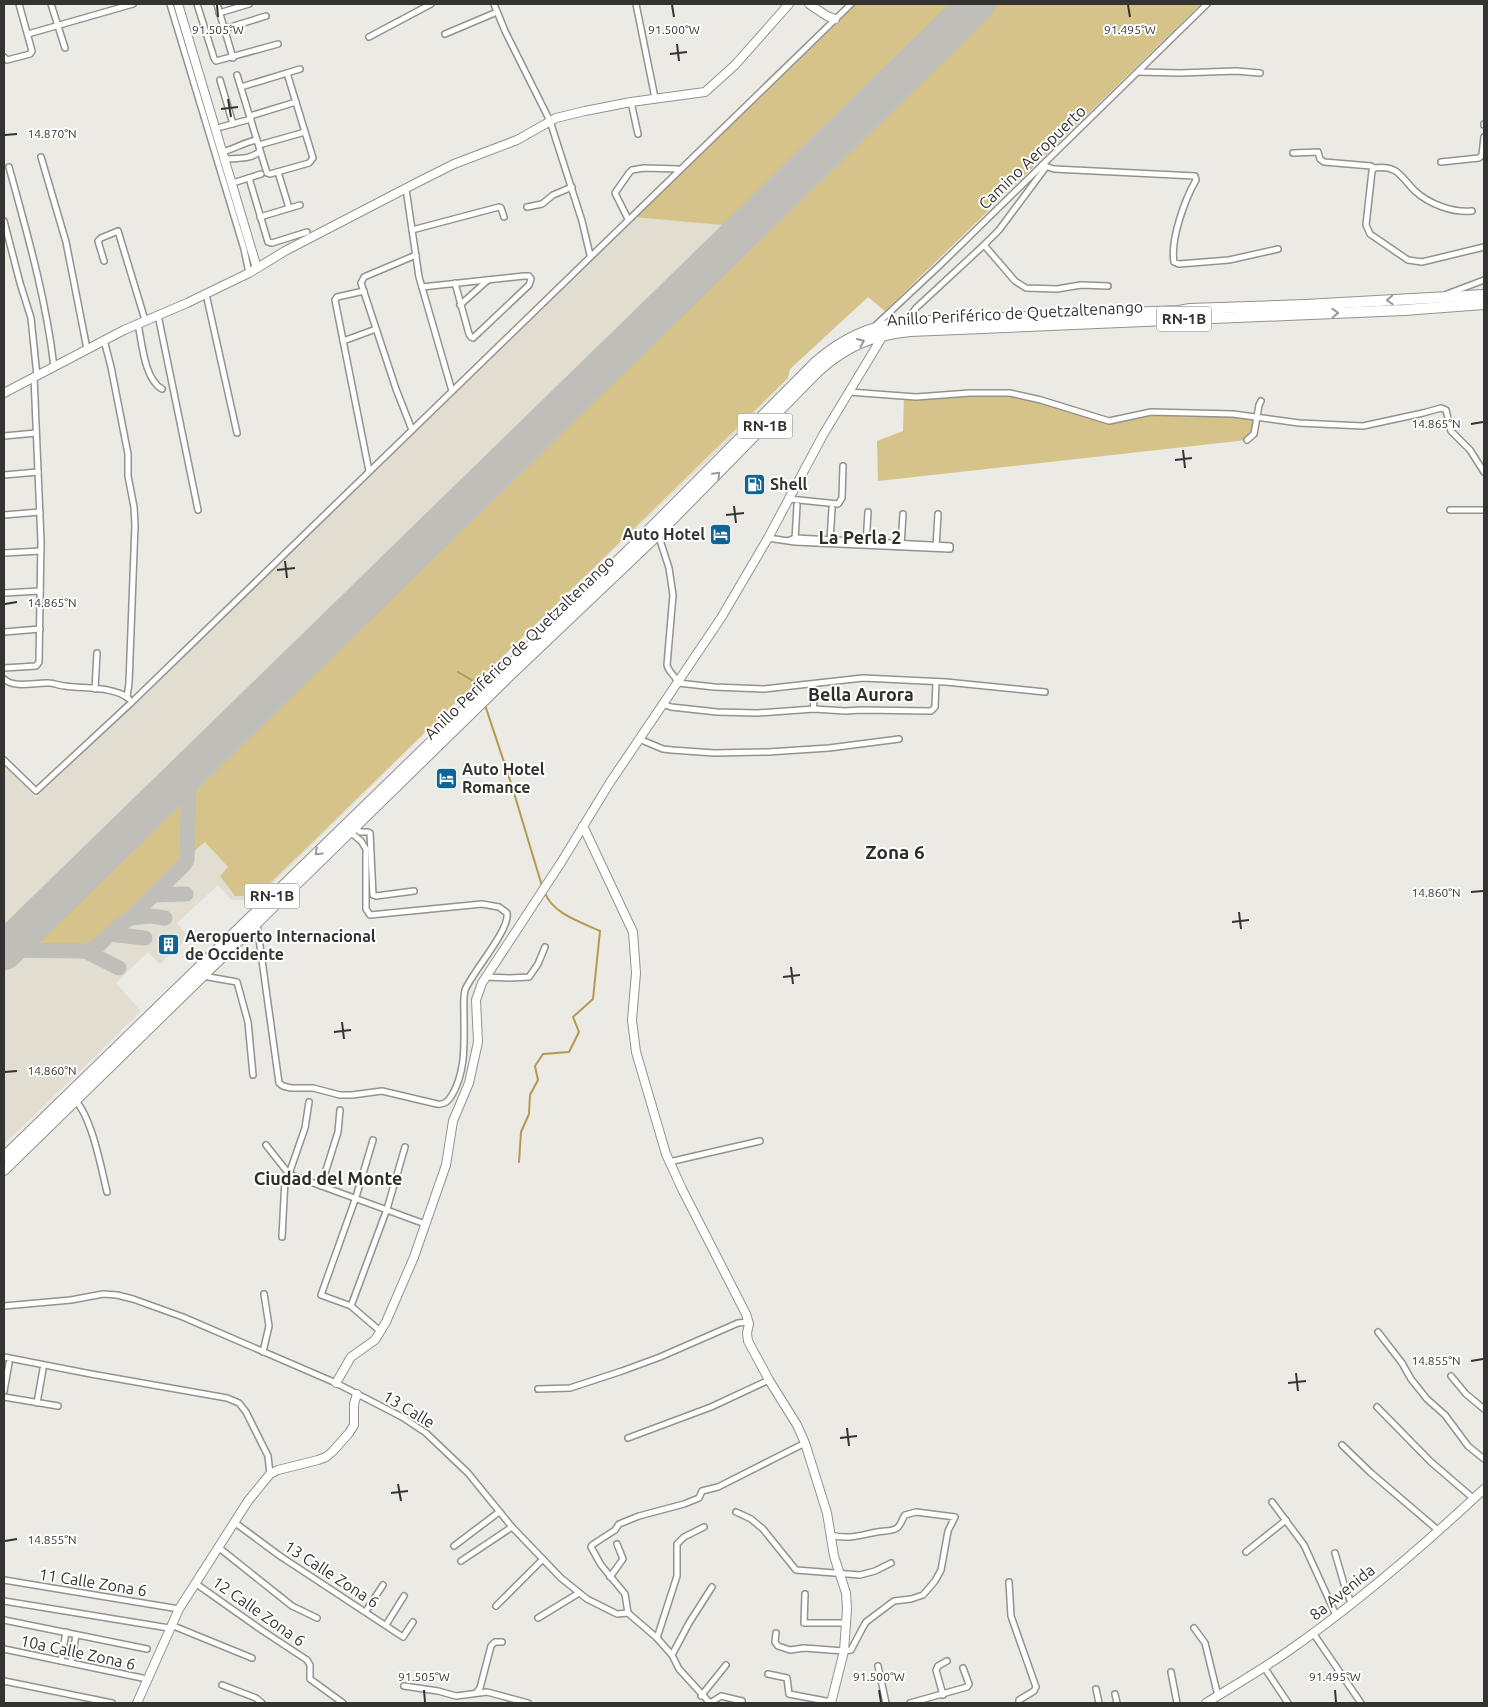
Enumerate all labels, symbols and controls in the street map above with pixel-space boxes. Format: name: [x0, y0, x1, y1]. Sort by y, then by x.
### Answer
text: 91.505°W: [192, 23, 244, 36]
text: 91.500°W: [648, 23, 700, 36]
text: 91.495°W: [1104, 23, 1156, 36]
street label: Camino Aeropuerto: [975, 101, 1089, 213]
text: 14.870°N: [27, 127, 77, 140]
one-way arrow: [1386, 295, 1394, 306]
street label: Anillo Periférico de Quetzaltenango: [886, 297, 1144, 329]
road number: RN-1B: [1156, 306, 1212, 332]
one-way arrow: [1331, 307, 1339, 318]
one-way arrow: [856, 338, 865, 349]
road number: RN-1B: [738, 414, 792, 438]
text: 14.865°N: [1411, 417, 1461, 430]
one-way arrow: [711, 472, 720, 481]
fuel station icon: Shell: [742, 472, 766, 496]
place label: Shell: [770, 475, 808, 493]
hotel icon: Auto Hotel: [709, 522, 733, 546]
place label: Auto Hotel: [622, 525, 705, 543]
district label: La Perla 2: [819, 527, 901, 547]
street label: Anillo Periférico de Quetzaltenango: [420, 551, 618, 743]
text: 14.865°N: [27, 596, 77, 609]
district label: Bella Aurora: [808, 684, 914, 704]
place label: Auto Hotel Romance: [462, 760, 545, 796]
hotel icon: Auto Hotel Romance: [434, 766, 458, 790]
district label: Zona 6: [865, 841, 925, 863]
one-way arrow: [315, 846, 324, 855]
road number: RN-1B: [244, 884, 300, 908]
text: 14.860°N: [1411, 886, 1461, 899]
place label: Aeropuerto Internacional de Occidente: [185, 927, 376, 963]
building icon: Aeropuerto Internacional de Occidente: [157, 933, 181, 957]
text: 14.860°N: [27, 1064, 77, 1077]
district label: Ciudad del Monte: [254, 1168, 402, 1188]
text: 14.855°N: [1411, 1354, 1461, 1367]
street label: 13 Calle: [380, 1387, 438, 1431]
text: 14.855°N: [27, 1533, 77, 1546]
street label: 13 Calle Zona 6: [281, 1537, 383, 1611]
street label: 8a Avenida: [1306, 1560, 1378, 1624]
street label: 11 Calle Zona 6: [38, 1565, 148, 1599]
street label: 12 Calle Zona 6: [209, 1572, 309, 1650]
street label: 10a Calle Zona 6: [19, 1631, 137, 1673]
text: 91.505°W: [398, 1670, 450, 1683]
text: 91.500°W: [853, 1670, 905, 1683]
text: 91.495°W: [1309, 1670, 1361, 1683]

